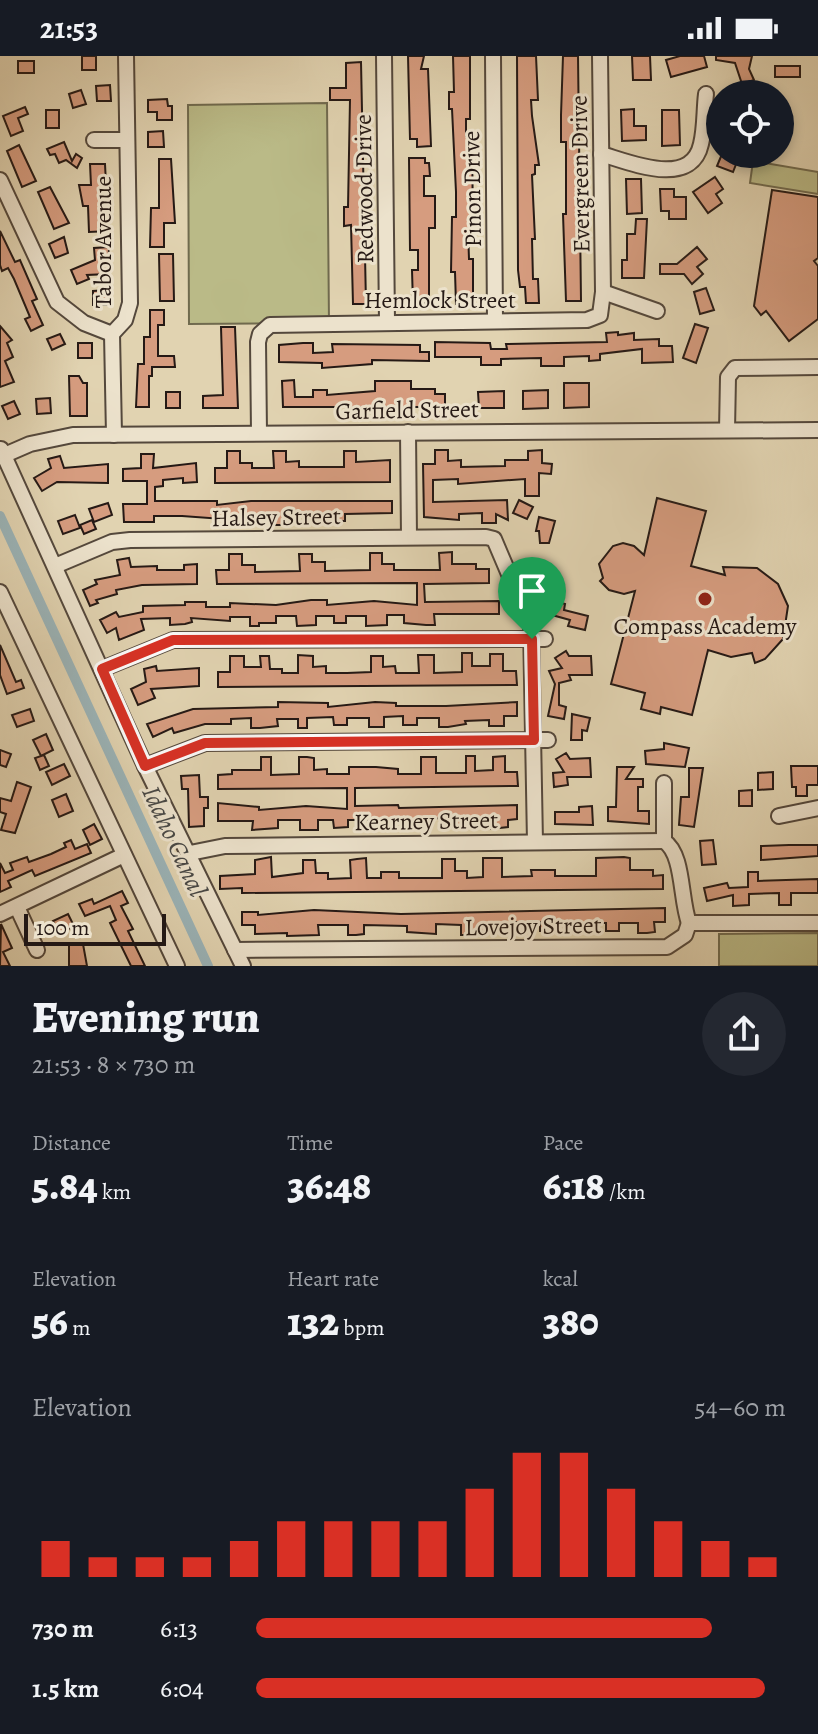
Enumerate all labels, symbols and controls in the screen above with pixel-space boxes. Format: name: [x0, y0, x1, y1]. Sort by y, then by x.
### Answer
text: 21:53: [40, 8, 98, 48]
map controls: [706, 80, 794, 168]
button: locate: [706, 80, 794, 168]
street label: Evergreen Drive: [563, 95, 597, 253]
street label: Redwood Drive: [347, 114, 381, 264]
street label: Pinon Drive: [455, 130, 489, 248]
street label: Tabor Avenue: [87, 176, 119, 308]
street label: Hemlock Street: [364, 284, 516, 316]
street label: Garfield Street: [335, 393, 479, 427]
street label: Halsey Street: [211, 500, 341, 534]
pin: [498, 557, 566, 639]
icon: arrive: [510, 569, 554, 613]
marker: Compass Academy: [696, 590, 714, 608]
place label: Compass Academy: [614, 610, 797, 642]
water label: Idaho Canal: [134, 780, 216, 903]
street label: Kearney Street: [354, 804, 498, 838]
street label: Lovejoy Street: [464, 909, 602, 943]
scale bar: [24, 910, 166, 946]
text: 100 m: [36, 913, 90, 943]
text: Evening run: [32, 987, 260, 1047]
button: share: [702, 992, 786, 1076]
text: 21:53 · 8 × 730 m: [32, 1047, 195, 1082]
text: Distance: [32, 1128, 111, 1158]
text: Time: [287, 1128, 333, 1158]
text: Pace: [543, 1128, 583, 1158]
text: 5.84: [32, 1158, 98, 1213]
text: 36:48: [287, 1158, 371, 1213]
text: 6:18: [543, 1158, 605, 1213]
text: km: [98, 1177, 131, 1207]
text: /km: [605, 1177, 646, 1207]
text: Elevation: [32, 1264, 116, 1294]
text: Heart rate: [287, 1264, 379, 1294]
text: kcal: [543, 1264, 578, 1294]
text: 56: [32, 1294, 68, 1349]
text: 132: [287, 1294, 339, 1349]
text: 380: [543, 1294, 599, 1349]
text: m: [68, 1313, 90, 1343]
text: bpm: [339, 1313, 384, 1343]
text: Elevation: [32, 1390, 132, 1425]
text: 54–60 m: [695, 1390, 786, 1425]
text: 730 m: [32, 1611, 94, 1646]
text: 6:13: [160, 1611, 198, 1646]
text: 1.5 km: [32, 1671, 99, 1706]
text: 6:04: [160, 1671, 204, 1706]

